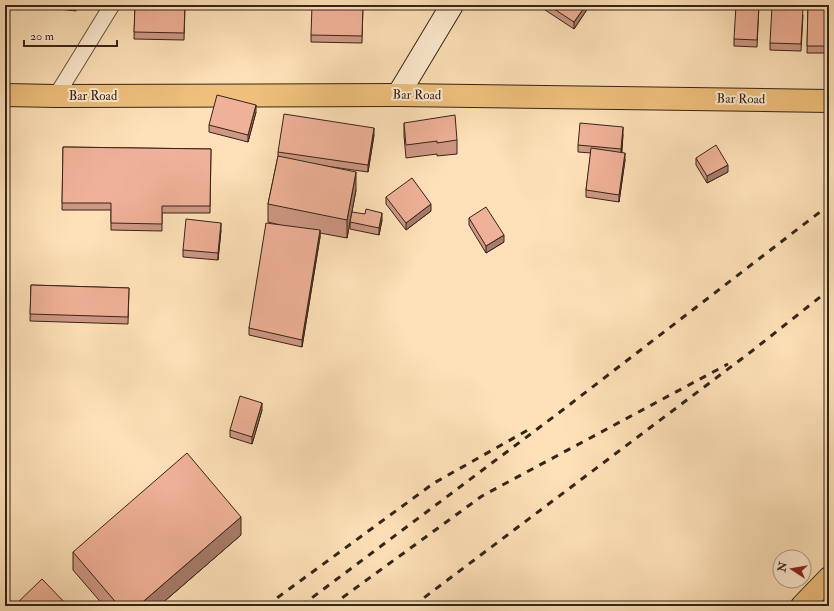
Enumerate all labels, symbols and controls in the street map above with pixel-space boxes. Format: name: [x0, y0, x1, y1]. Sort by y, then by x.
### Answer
scale bar: [24, 22, 117, 48]
text: 20 m: [30, 29, 55, 44]
street label: Bar Road: [393, 87, 442, 103]
street label: Bar Road: [69, 88, 118, 104]
street label: Bar Road: [717, 91, 766, 107]
north arrow: [772, 549, 812, 589]
text: N: [775, 560, 790, 574]

